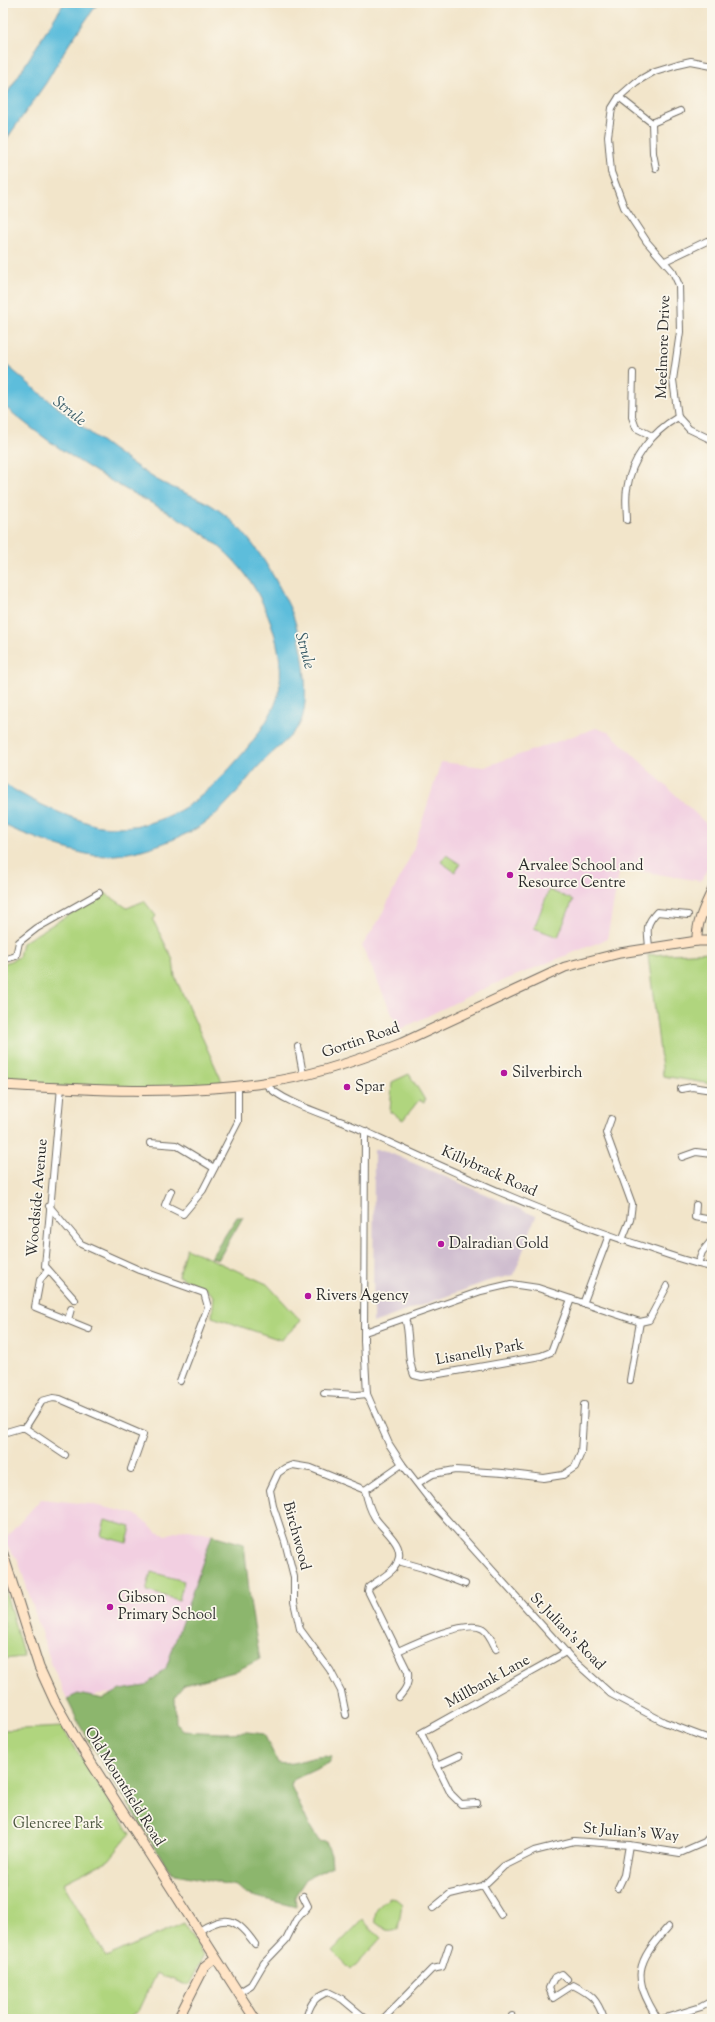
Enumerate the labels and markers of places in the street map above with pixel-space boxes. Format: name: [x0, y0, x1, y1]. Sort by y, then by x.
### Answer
place label: Arvalee School and Resource Centre: [518, 856, 644, 894]
marker: Arvalee School and Resource Centre: [505, 870, 515, 880]
place label: Silverbirch: [512, 1063, 583, 1084]
marker: Silverbirch: [499, 1068, 509, 1078]
place label: Spar: [355, 1077, 385, 1098]
marker: Spar: [342, 1082, 352, 1092]
place label: Dalradian Gold: [449, 1234, 549, 1255]
marker: Dalradian Gold: [436, 1239, 446, 1249]
place label: Rivers Agency: [316, 1286, 409, 1307]
marker: Rivers Agency: [303, 1291, 313, 1301]
place label: Gibson Primary School: [118, 1588, 216, 1626]
marker: Gibson Primary School: [105, 1602, 115, 1612]

